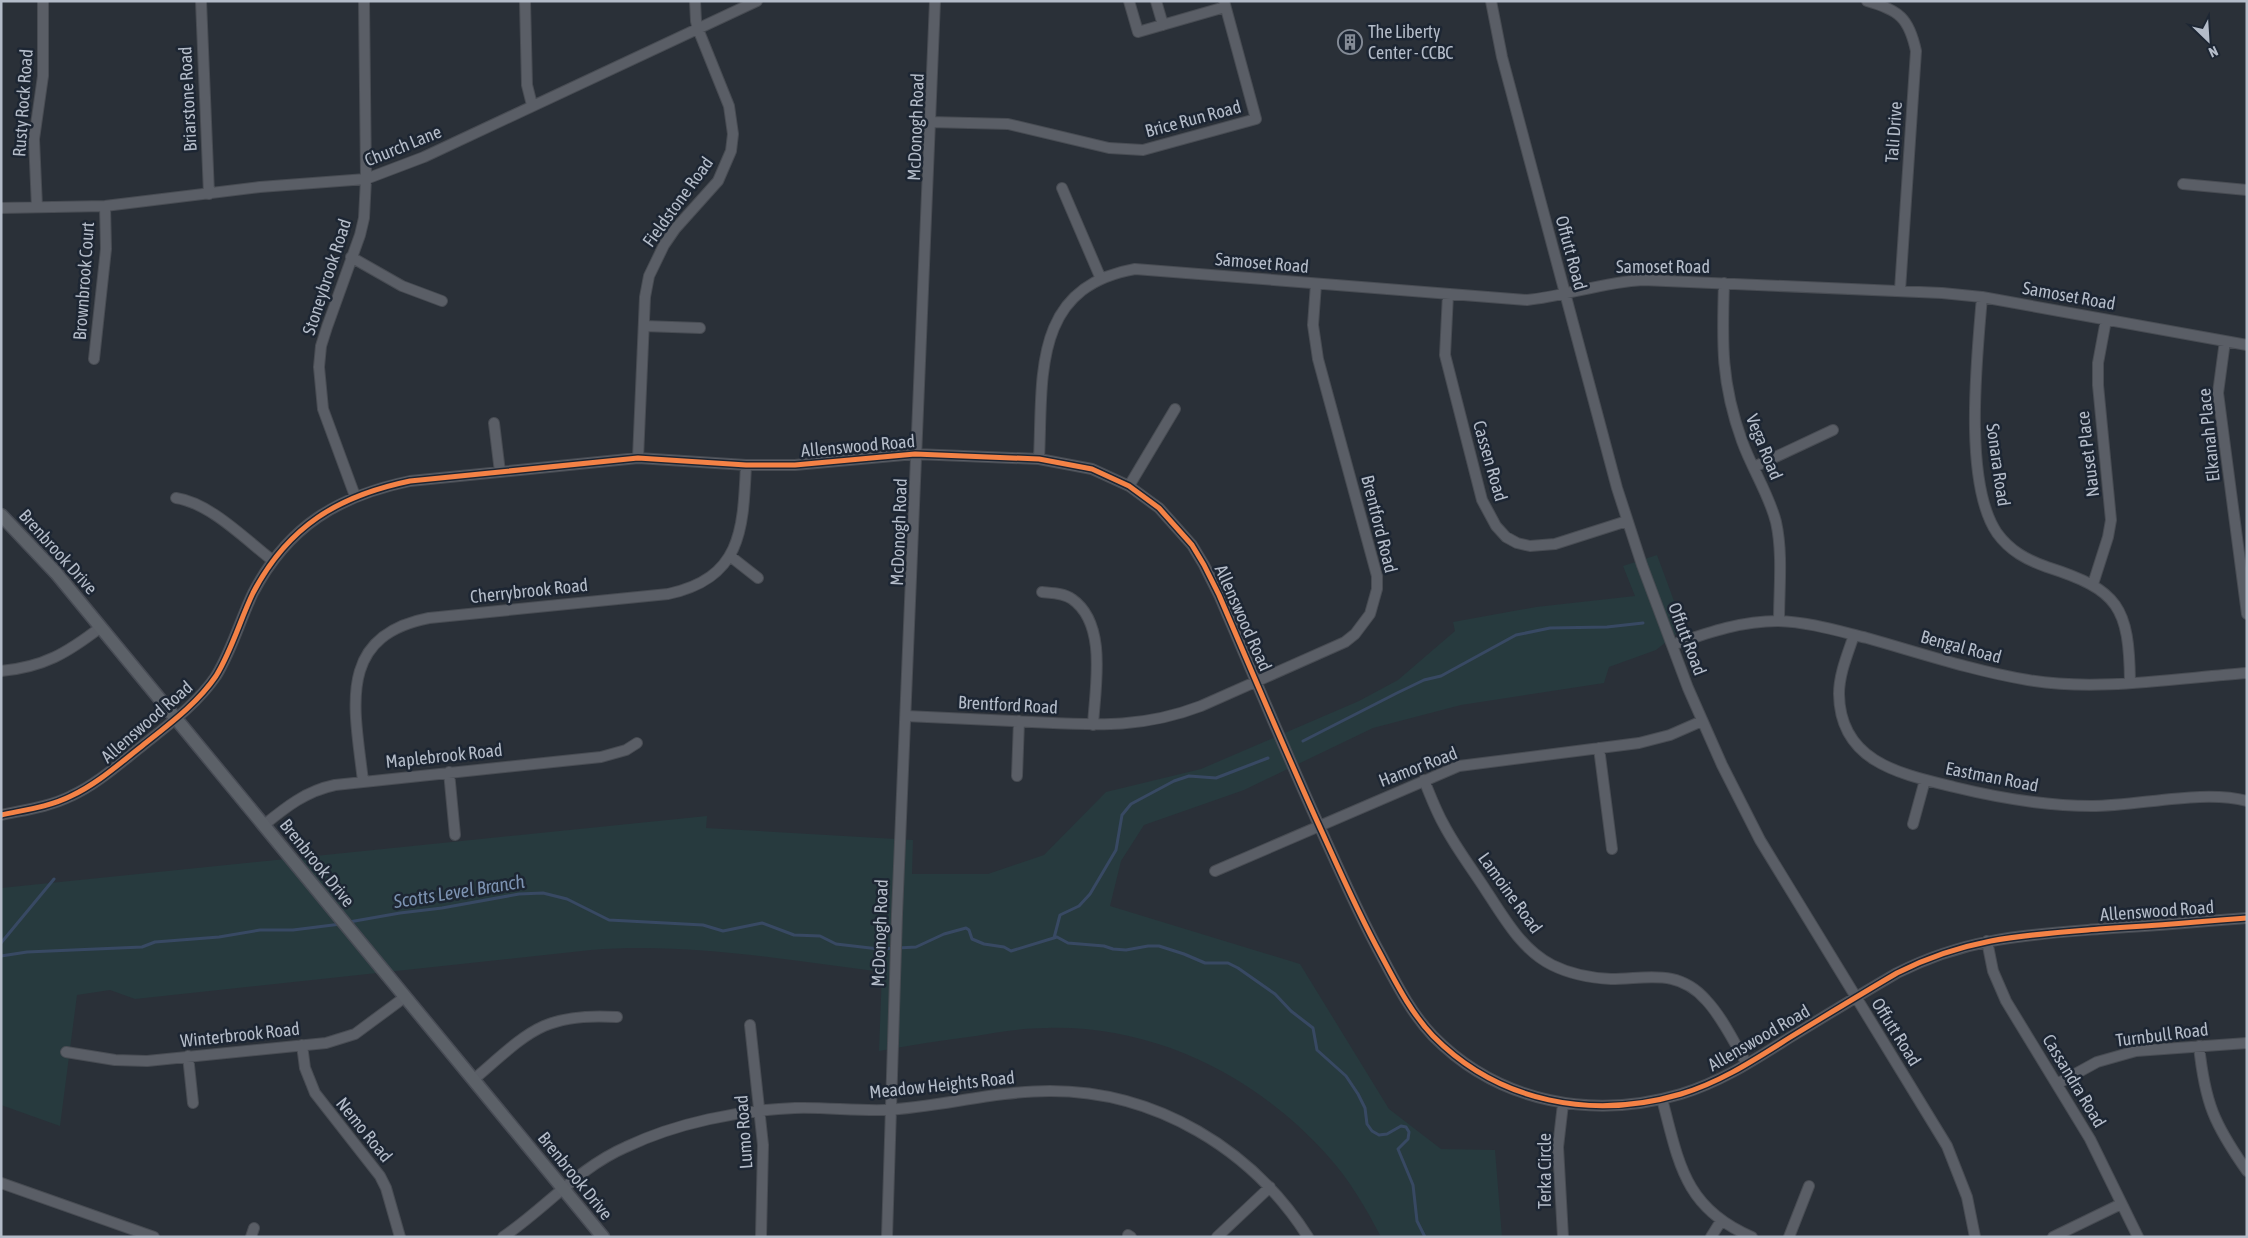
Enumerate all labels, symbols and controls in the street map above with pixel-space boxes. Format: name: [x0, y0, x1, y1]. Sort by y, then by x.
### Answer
north arrow: [2183, 15, 2233, 65]
place label: The Liberty Center - CCBC: [1368, 21, 1453, 63]
building icon: The Liberty Center - CCBC: [1337, 29, 1363, 55]
text: N: [2206, 43, 2221, 61]
street label: Briarstone Road: [174, 46, 201, 152]
street label: Rusty Rock Road: [8, 48, 37, 158]
street label: McDonogh Road: [903, 73, 928, 181]
street label: Brice Run Road: [1143, 96, 1243, 141]
street label: Tali Drive: [1881, 101, 1906, 163]
street label: Church Lane: [361, 121, 444, 170]
street label: Fieldstone Road: [638, 153, 717, 251]
street label: Offutt Road: [1551, 213, 1591, 292]
street label: Stoneybrook Road: [298, 216, 355, 337]
street label: Brownbrook Court: [69, 221, 98, 341]
street label: Samoset Road: [1214, 248, 1310, 277]
street label: Samoset Road: [1616, 256, 1710, 277]
street label: Samoset Road: [2021, 277, 2117, 314]
street label: Elkanah Place: [2193, 387, 2224, 483]
street label: Nauset Place: [2072, 410, 2103, 498]
street label: Vega Road: [1742, 411, 1787, 483]
street label: Cassen Road: [1469, 418, 1512, 504]
street label: Sonara Road: [1982, 422, 2015, 508]
street label: Allenswood Road: [800, 430, 916, 461]
street label: Brentford Road: [1357, 473, 1402, 575]
street label: McDonogh Road: [886, 478, 911, 586]
street label: Brenbrook Drive: [15, 505, 102, 598]
street label: Allenswood Road: [1211, 561, 1276, 674]
street label: Cherrybrook Road: [469, 574, 589, 607]
street label: Offutt Road: [1664, 600, 1711, 678]
street label: Bengal Road: [1918, 626, 2004, 667]
street label: Allenswood Road: [97, 676, 197, 767]
street label: Brentford Road: [958, 691, 1059, 718]
street label: Maplebrook Road: [385, 739, 503, 772]
street label: Hamor Road: [1376, 742, 1460, 791]
street label: Eastman Road: [1944, 757, 2040, 796]
street label: Brenbrook Drive: [276, 815, 359, 911]
street label: Lamoine Road: [1474, 848, 1547, 937]
water label: Scotts Level Branch: [391, 870, 526, 912]
street label: McDonogh Road: [867, 879, 892, 987]
street label: Allenswood Road: [2099, 896, 2215, 925]
street label: Offutt Road: [1867, 994, 1926, 1070]
street label: Allenswood Road: [1704, 1000, 1813, 1075]
street label: Winterbrook Road: [179, 1018, 301, 1051]
street label: Turnbull Road: [2114, 1018, 2210, 1051]
street label: Cassandra Road: [2038, 1030, 2110, 1131]
street label: Meadow Heights Road: [868, 1066, 1016, 1103]
street label: Nemo Road: [332, 1093, 397, 1166]
street label: Lumo Road: [730, 1094, 757, 1170]
street label: Brenbrook Drive: [534, 1128, 617, 1224]
street label: Terka Circle: [1534, 1133, 1555, 1209]

